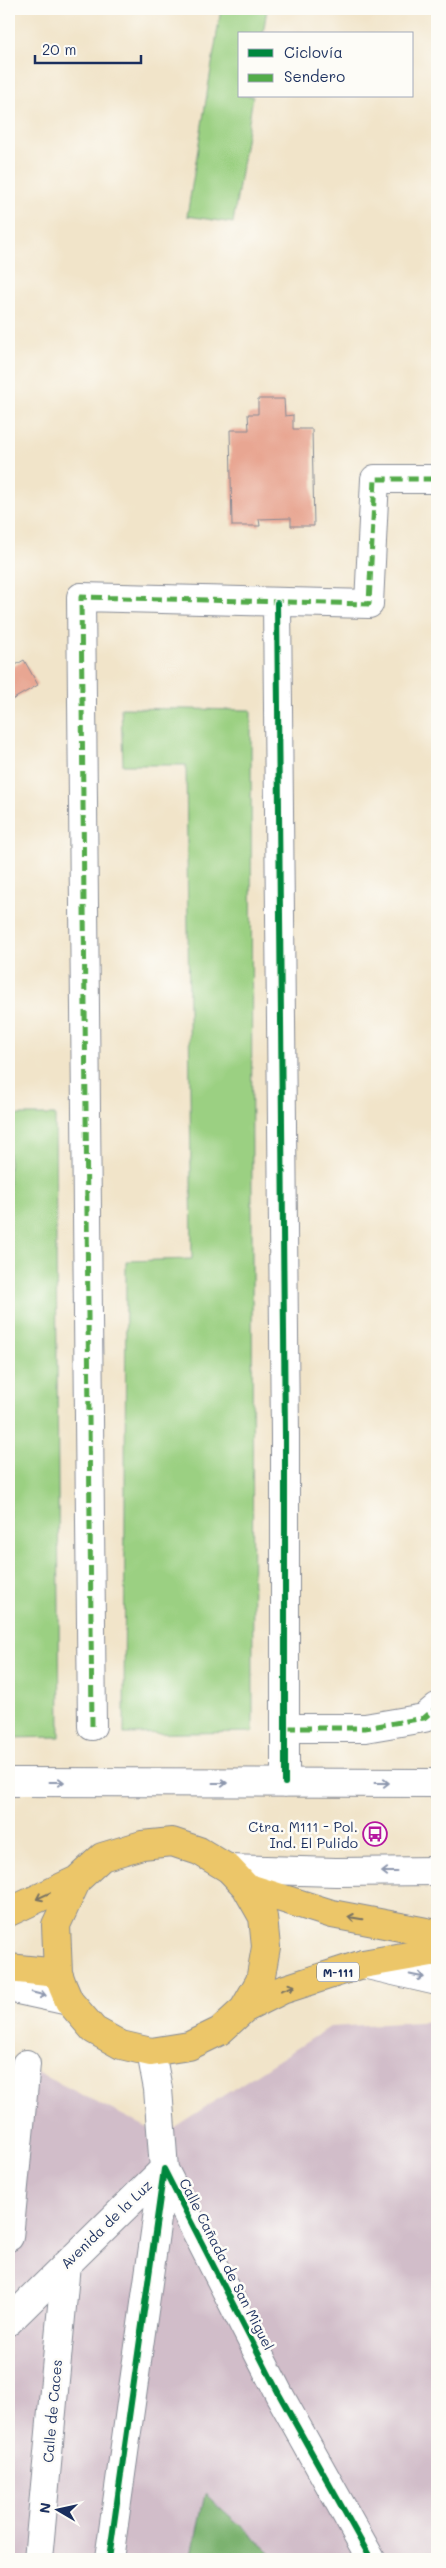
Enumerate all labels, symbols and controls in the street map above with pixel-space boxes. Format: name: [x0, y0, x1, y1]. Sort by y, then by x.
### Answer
scale bar: [35, 32, 141, 64]
legend: [238, 32, 414, 98]
text: 20 m: [42, 39, 76, 59]
text: Ciclovía: [284, 42, 343, 62]
text: Sendero: [284, 66, 345, 86]
one-way arrow: [49, 1777, 65, 1787]
one-way arrow: [212, 1778, 228, 1788]
one-way arrow: [374, 1778, 390, 1788]
place label: Ctra. M111 - Pol. Ind. El Pulido: [248, 1817, 358, 1852]
bus stop icon: Ctra. M111 - Pol. Ind. El Pulido: [362, 1821, 388, 1847]
one-way arrow: [381, 1867, 397, 1877]
one-way arrow: [36, 1892, 51, 1902]
one-way arrow: [348, 1913, 364, 1923]
road number: M-111: [317, 1962, 359, 1981]
one-way arrow: [409, 1972, 425, 1981]
one-way arrow: [280, 1983, 295, 1992]
one-way arrow: [30, 1990, 46, 2000]
street label: Avenida de la Luz: [56, 2175, 156, 2273]
street label: Calle Cañada de San Miguel: [175, 2175, 279, 2353]
street label: Calle de Caces: [38, 2359, 66, 2463]
north arrow: [32, 2486, 82, 2536]
text: N: [34, 2501, 55, 2515]

